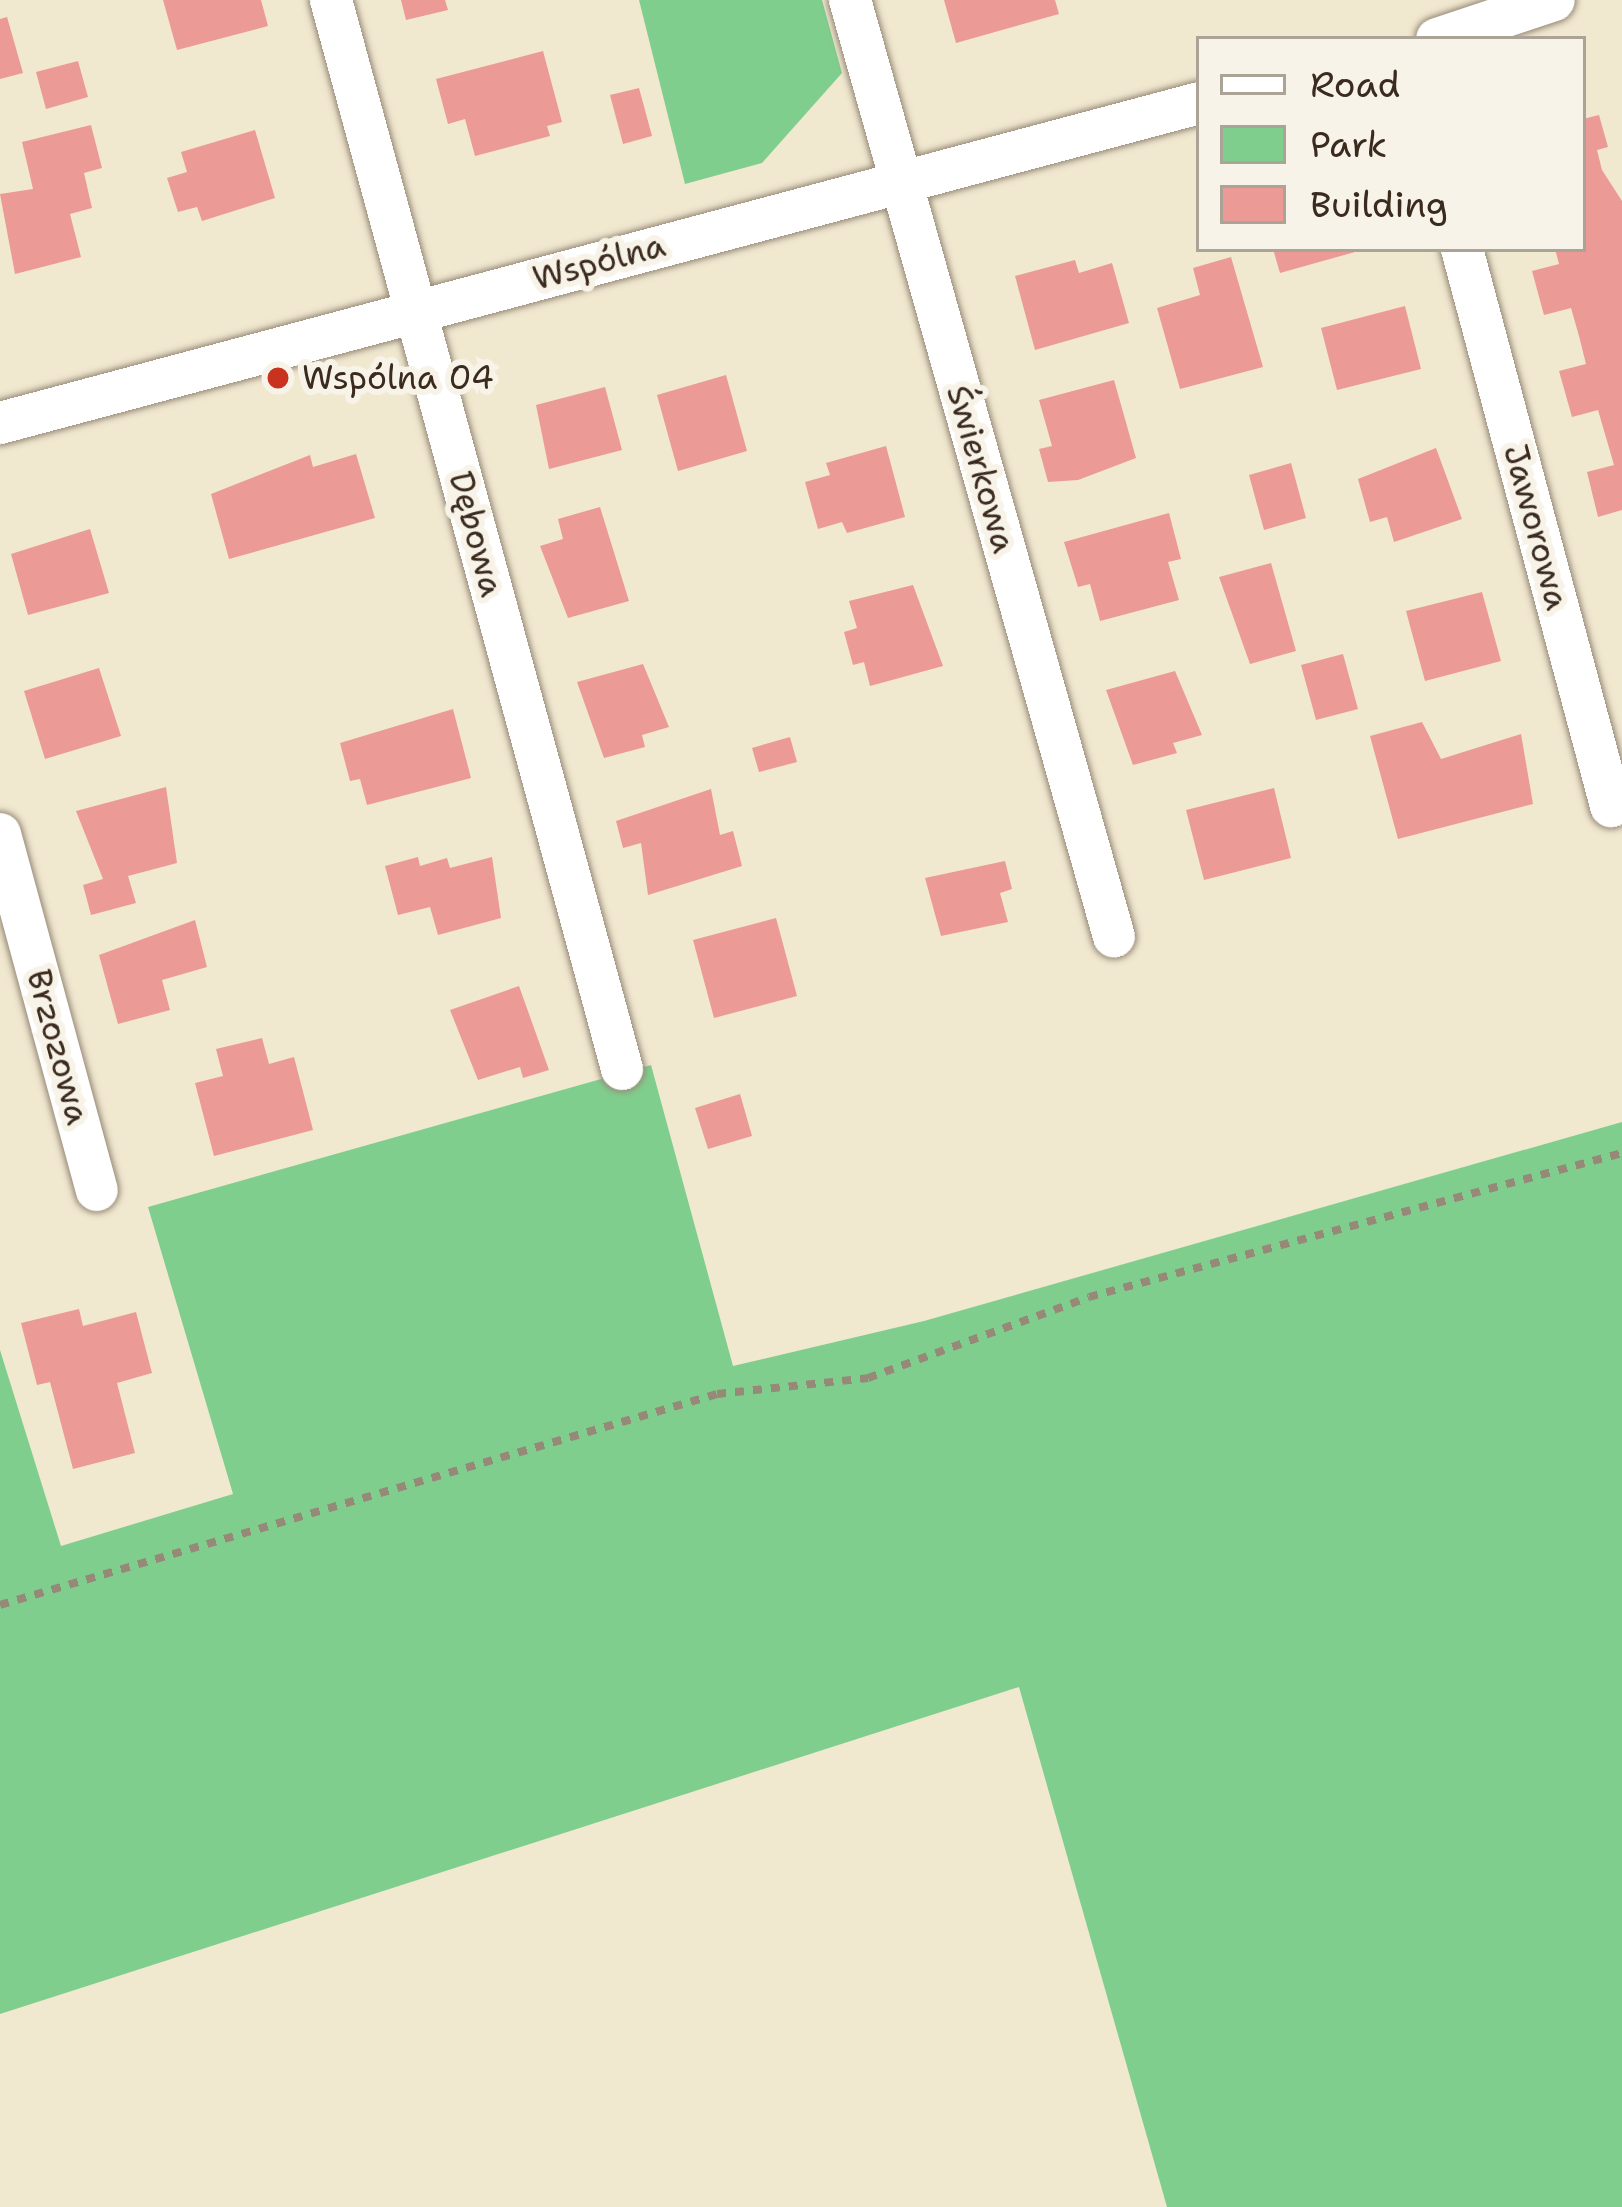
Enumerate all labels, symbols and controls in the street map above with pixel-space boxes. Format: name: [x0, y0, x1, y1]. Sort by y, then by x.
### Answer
legend: [1196, 36, 1586, 252]
text: Road: [1310, 60, 1400, 109]
text: Park: [1310, 120, 1387, 169]
text: Building: [1310, 180, 1448, 229]
street label: Wspólna: [529, 225, 669, 299]
place label: Wspólna 04: [302, 358, 494, 398]
marker: Wspólna 04: [265, 365, 291, 391]
street label: Świerkowa: [938, 381, 1024, 557]
street label: Jaworowa: [1495, 440, 1577, 614]
street label: Dębowa: [440, 467, 512, 601]
street label: Brzozowa: [18, 965, 98, 1129]

